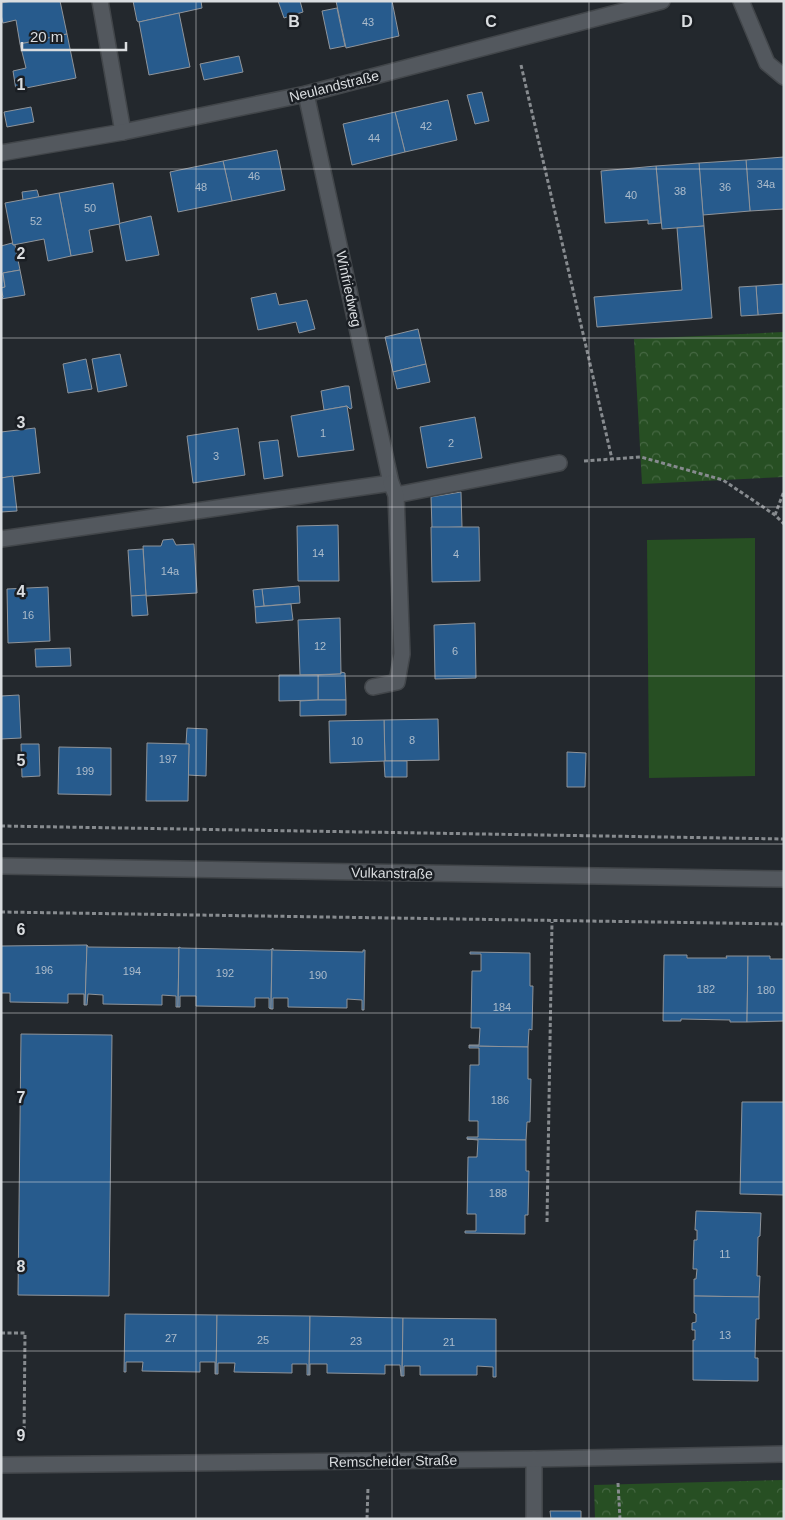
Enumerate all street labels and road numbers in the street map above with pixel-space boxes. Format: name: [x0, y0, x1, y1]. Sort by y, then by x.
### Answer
street label: Neulandstraße: [288, 67, 381, 105]
street label: Winfriedweg: [333, 250, 365, 328]
street label: Vulkanstraße: [351, 864, 433, 882]
street label: Remscheider Straße: [329, 1452, 458, 1470]

